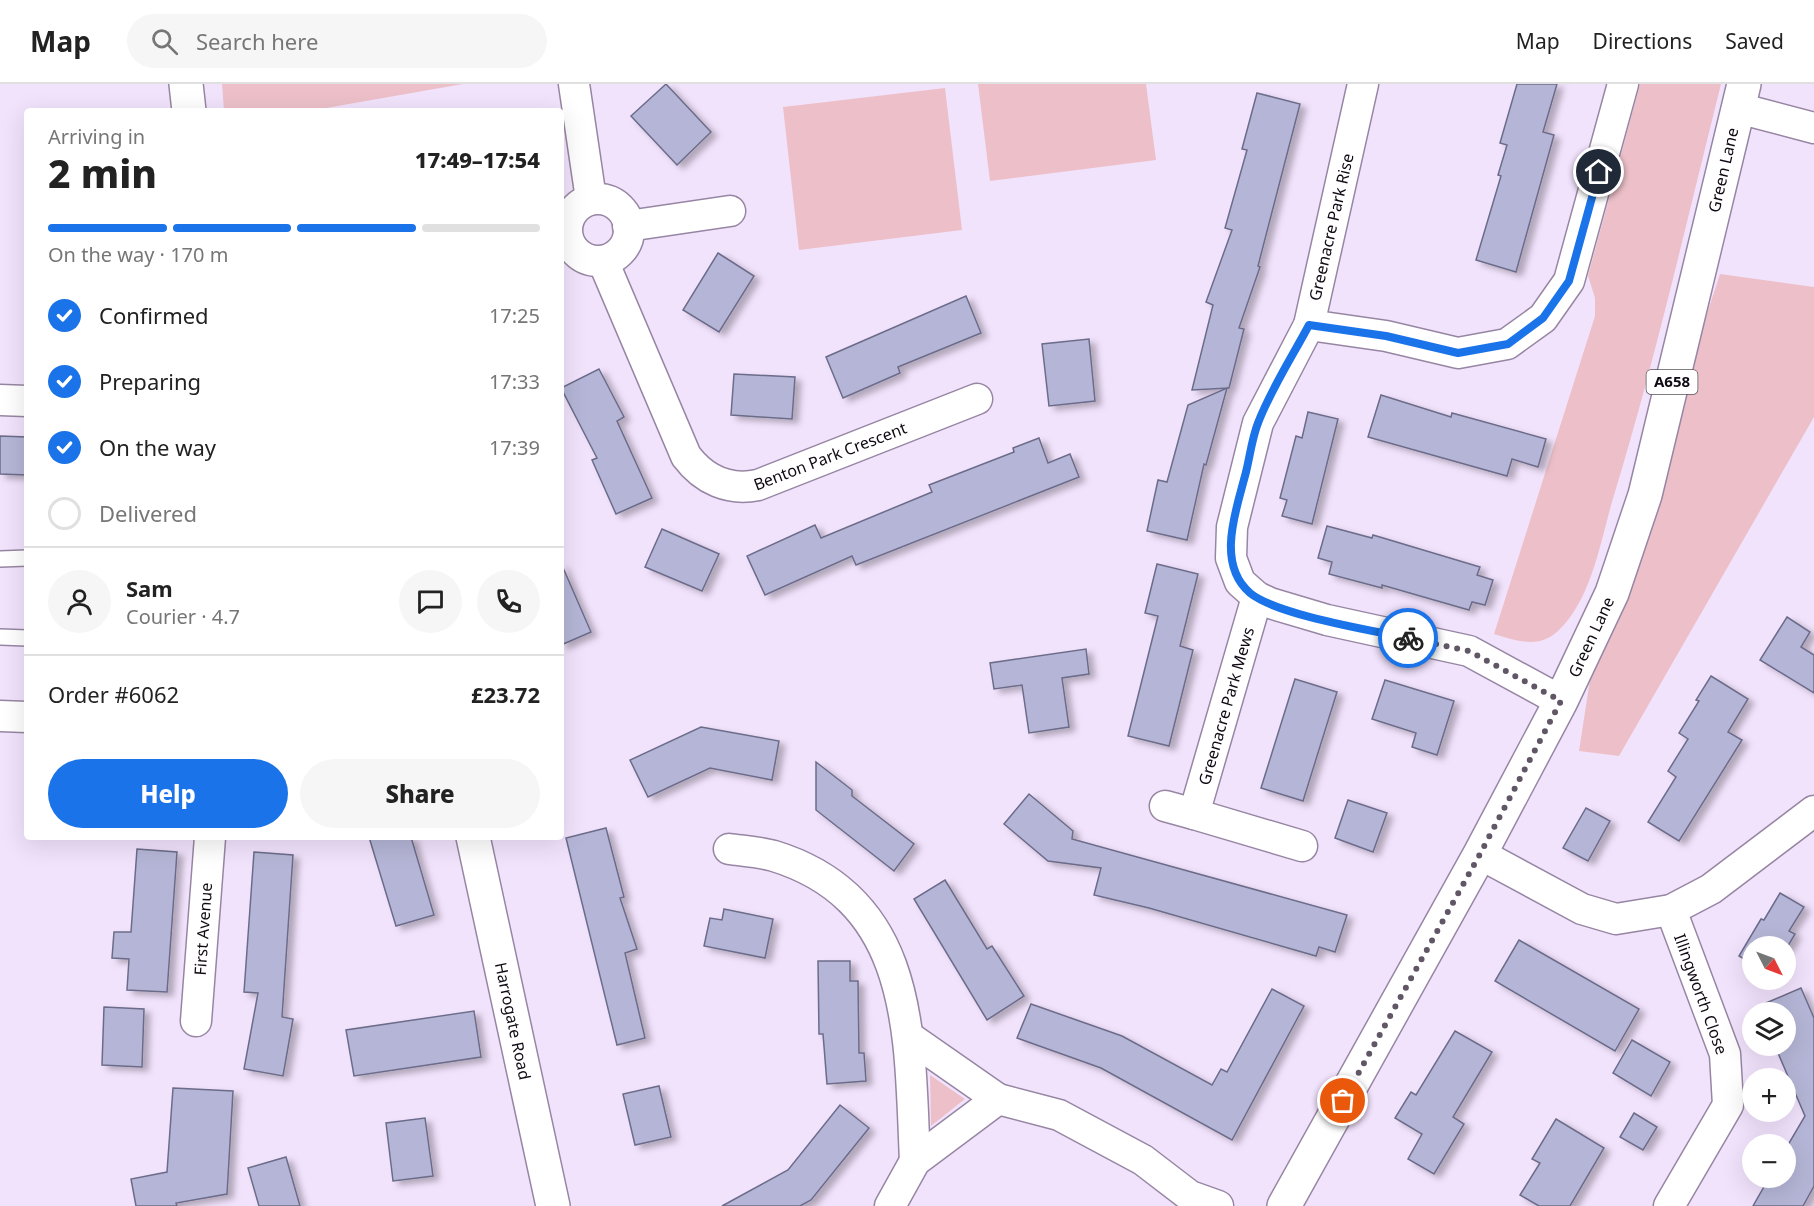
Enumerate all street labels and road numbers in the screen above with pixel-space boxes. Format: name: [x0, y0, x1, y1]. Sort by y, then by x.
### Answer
street label: Green Lane: [1703, 125, 1743, 215]
street label: Greenacre Park Rise: [1303, 151, 1359, 303]
road number: A658: [1646, 370, 1698, 394]
street label: Benton Park Crescent: [750, 417, 910, 495]
street label: Green Lane: [1563, 593, 1619, 681]
street label: Greenacre Park Mews: [1193, 624, 1259, 788]
street label: First Avenue: [189, 882, 217, 976]
street label: Illingworth Close: [1669, 931, 1733, 1057]
street label: Harrogate Road: [490, 960, 536, 1082]

